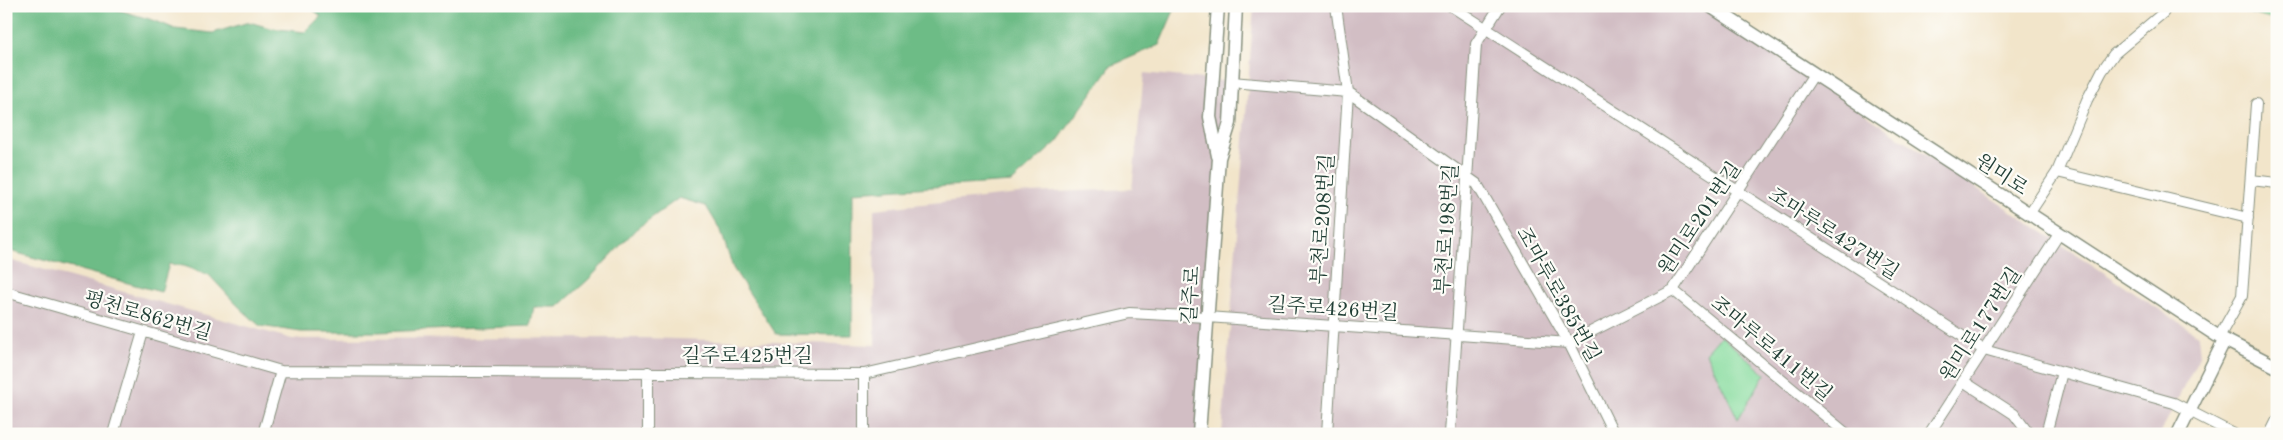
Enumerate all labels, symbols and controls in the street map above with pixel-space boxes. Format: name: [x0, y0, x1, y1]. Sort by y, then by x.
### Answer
street label: 원미로: [1971, 150, 2032, 200]
street label: 부천로208번길: [1307, 153, 1339, 285]
street label: 원미로201번길: [1654, 158, 1746, 279]
street label: 부천로198번길: [1431, 163, 1463, 295]
street label: 조마루로427번길: [1764, 184, 1903, 284]
street label: 조마루로385번길: [1512, 223, 1604, 366]
street label: 원미로177번길: [1936, 263, 2026, 386]
street label: 길주로: [1178, 265, 1204, 325]
street label: 평천로862번길: [82, 287, 214, 345]
street label: 조마루로411번길: [1707, 292, 1836, 406]
street label: 길주로426번길: [1267, 293, 1399, 325]
street label: 길주로425번길: [681, 345, 813, 367]

